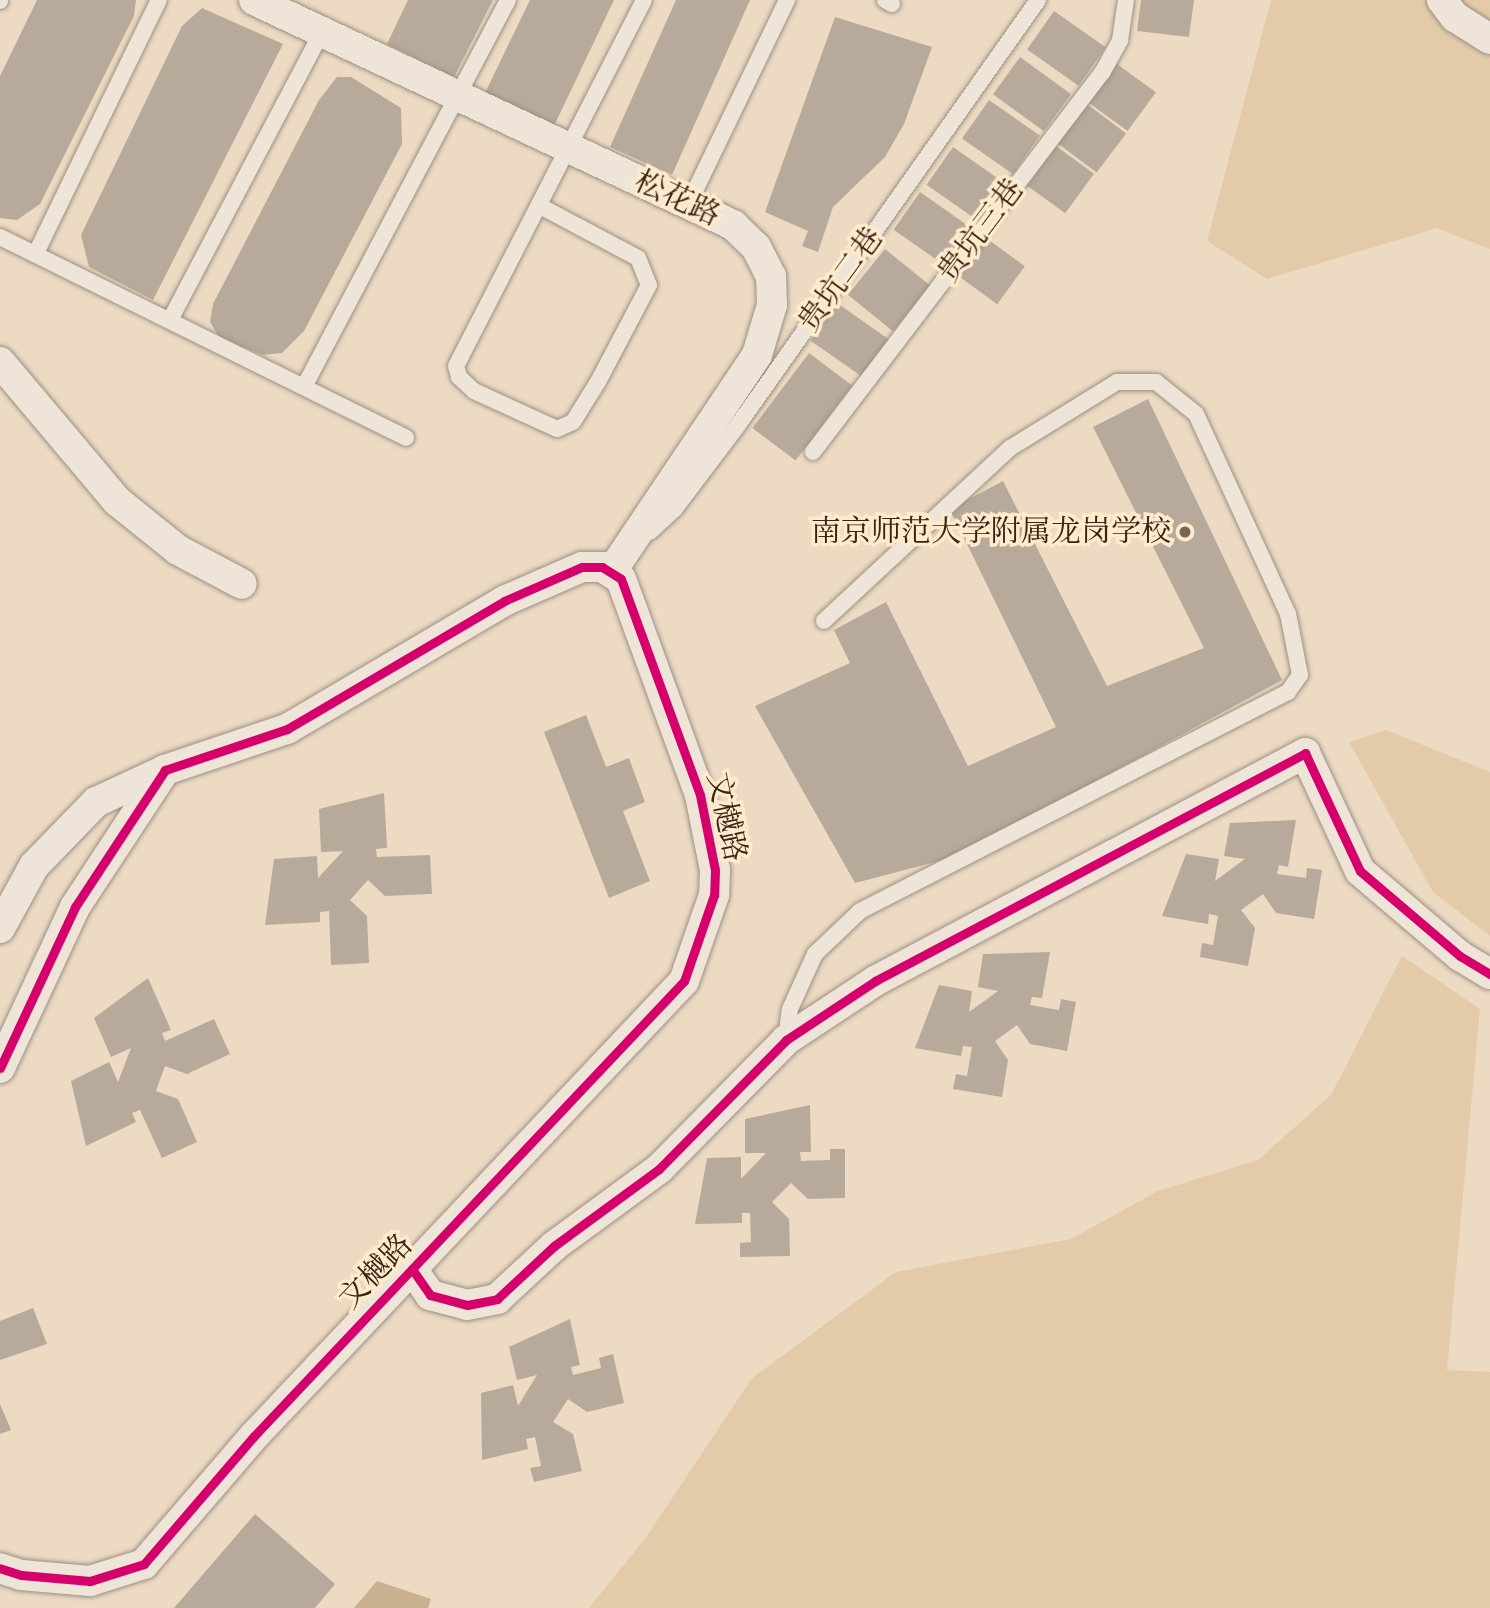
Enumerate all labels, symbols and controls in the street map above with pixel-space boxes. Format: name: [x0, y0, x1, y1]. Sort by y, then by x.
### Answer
street label: 松花路: [629, 164, 725, 234]
street label: 贵坑三巷: [931, 172, 1031, 290]
street label: 贵坑二巷: [791, 221, 891, 339]
place label: 南京师范大学附属龙岗学校: [811, 514, 1171, 550]
marker: 南京师范大学附属龙岗学校: [1177, 524, 1193, 540]
street label: 文樾路: [699, 769, 753, 865]
street label: 文樾路: [332, 1227, 420, 1317]

